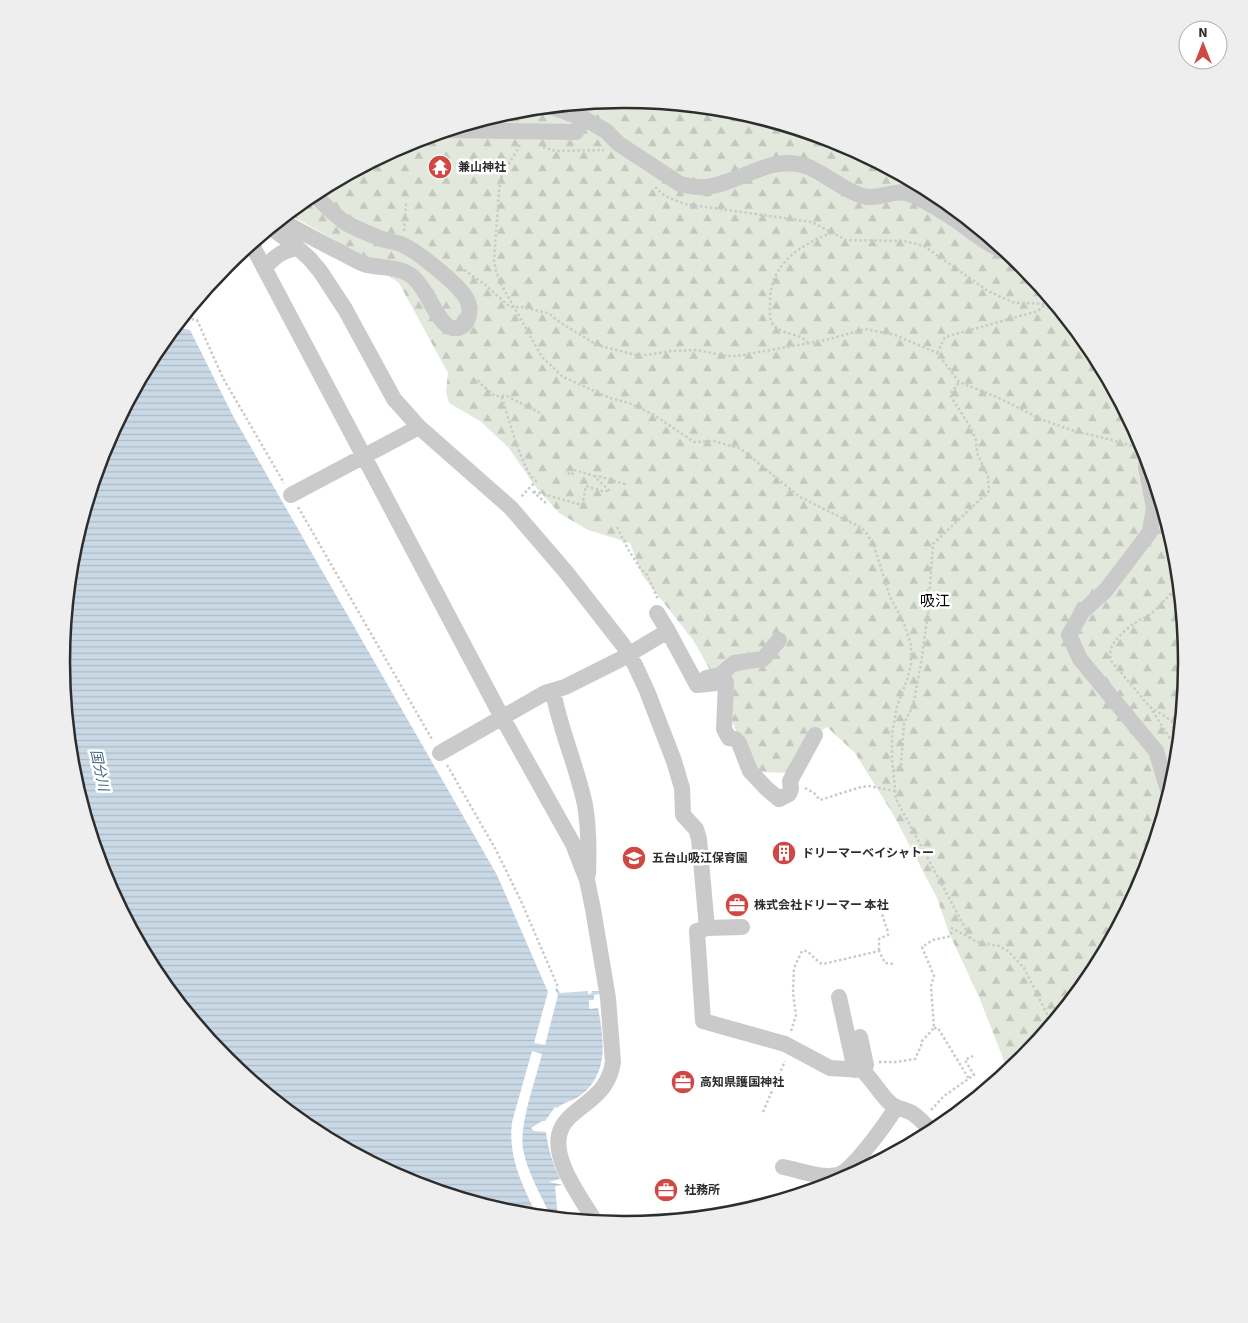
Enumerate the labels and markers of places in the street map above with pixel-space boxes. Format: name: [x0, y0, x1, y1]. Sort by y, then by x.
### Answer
temple icon: 兼山神社: [427, 154, 453, 180]
place label: 兼山神社: [458, 159, 506, 176]
building icon: ドリーマーベイシャトー: [771, 840, 797, 866]
school or university icon: 五台山吸江保育園: [621, 845, 647, 871]
place label: ドリーマーベイシャトー: [802, 845, 934, 862]
place label: 五台山吸江保育園: [652, 850, 748, 867]
office icon: 株式会社ドリーマー 本社: [724, 892, 750, 918]
place label: 株式会社ドリーマー 本社: [754, 897, 888, 914]
office icon: 高知県護国神社: [670, 1069, 696, 1095]
place label: 高知県護国神社: [700, 1074, 784, 1091]
office icon: 社務所: [653, 1177, 679, 1203]
place label: 社務所: [684, 1182, 720, 1199]

